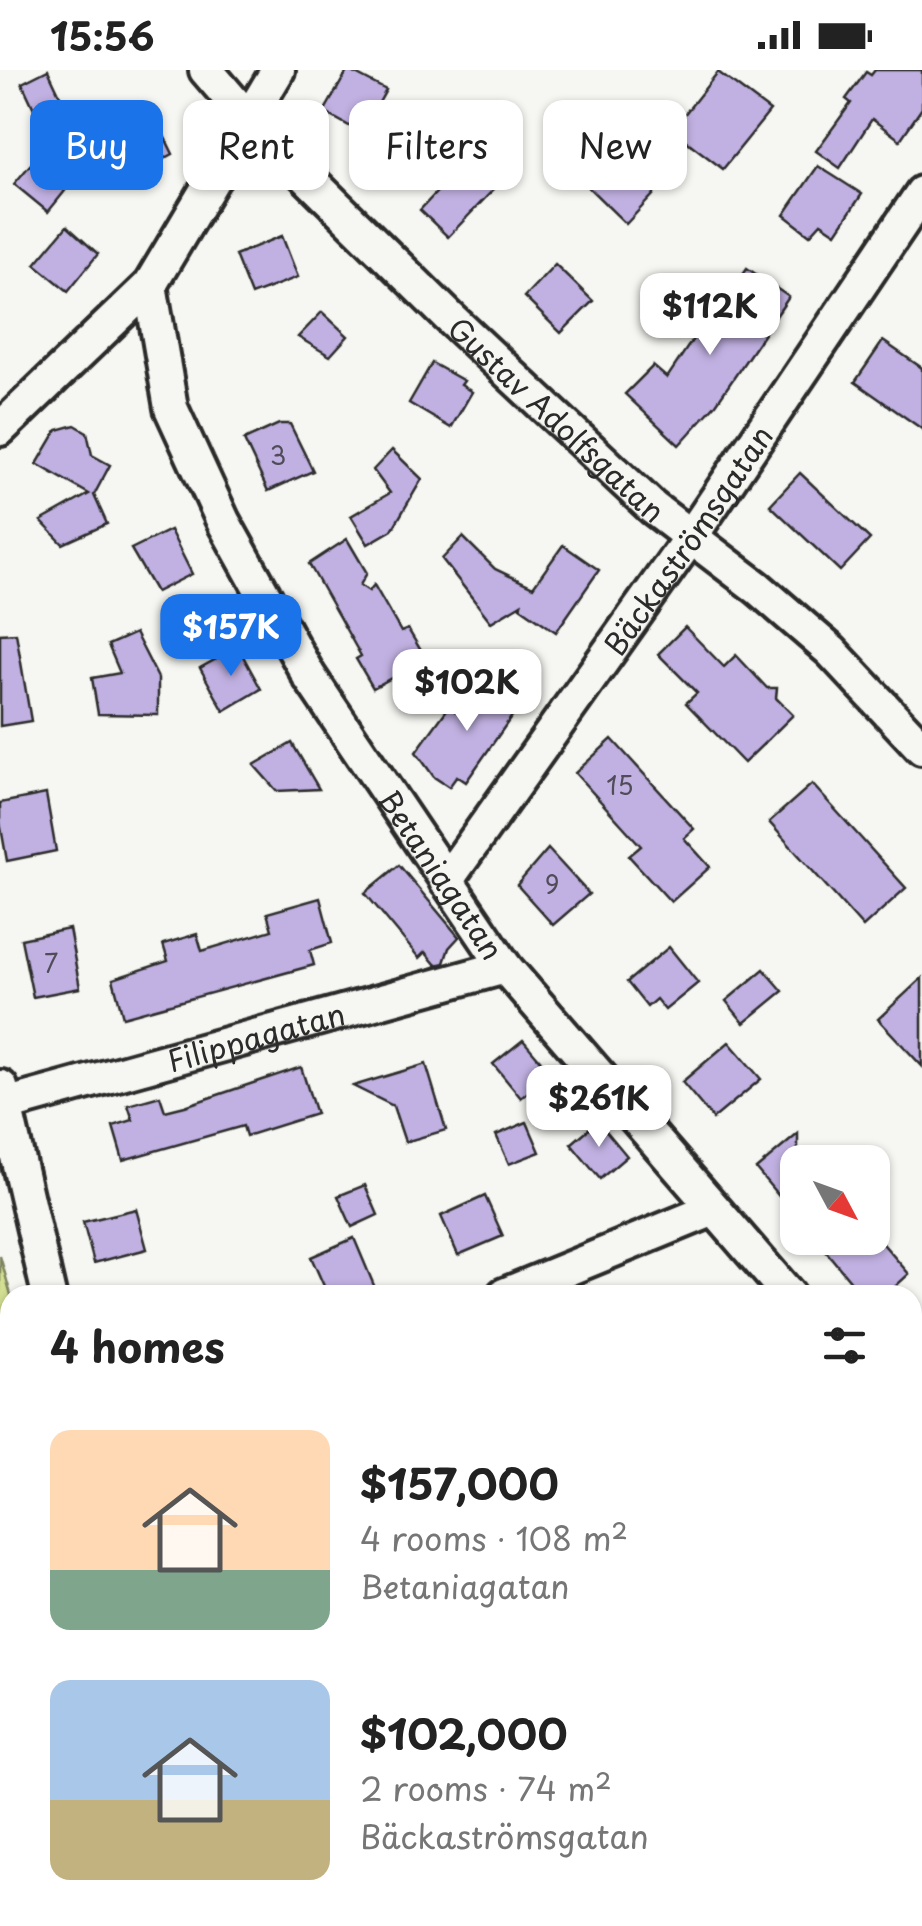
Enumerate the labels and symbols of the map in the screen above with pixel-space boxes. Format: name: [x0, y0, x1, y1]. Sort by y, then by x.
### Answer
pin: $112K: [640, 273, 780, 358]
street label: Gustav Adolfsgatan: [439, 305, 675, 532]
street label: Bäckaströmsgatan: [592, 416, 783, 664]
house number: 3: [270, 436, 286, 474]
pin: $157K: [161, 594, 301, 679]
pin: $102K: [397, 649, 537, 734]
house number: 15: [606, 766, 634, 804]
street label: Betaniagatan: [369, 780, 516, 968]
house number: 9: [545, 865, 559, 903]
house number: 7: [44, 944, 58, 982]
street label: Filippagatan: [162, 990, 350, 1082]
pin: $261K: [529, 1065, 669, 1150]
north arrow: [780, 1145, 890, 1255]

